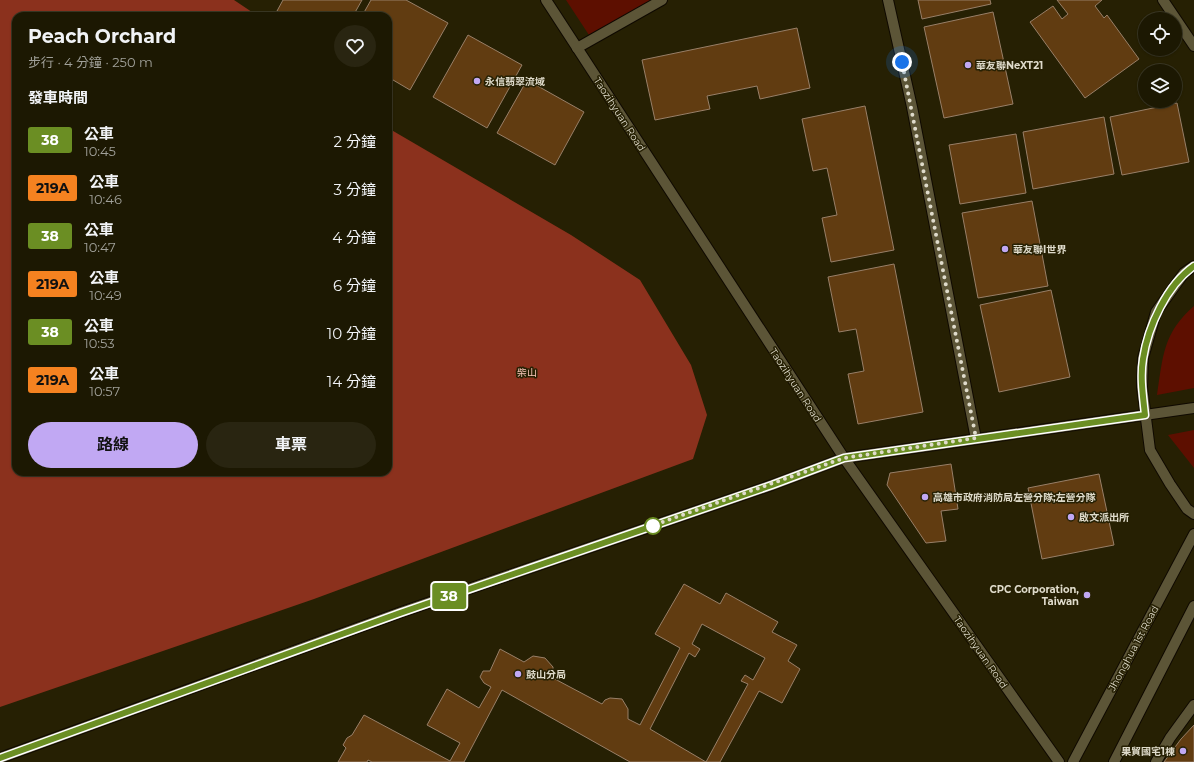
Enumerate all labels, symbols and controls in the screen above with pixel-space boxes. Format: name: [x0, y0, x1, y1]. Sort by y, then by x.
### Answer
map controls: [1138, 12, 1182, 108]
button: locate: [1138, 12, 1182, 56]
text: Peach Orchard: [28, 25, 176, 48]
button: heart: [334, 25, 376, 67]
your location: [892, 52, 912, 72]
text: 步行 · 4 分鐘 · 250 m: [28, 54, 153, 70]
place label: 華友聯NeXT21: [976, 59, 1043, 72]
marker: 華友聯NeXT21: [963, 60, 973, 70]
button: layers: [1138, 64, 1182, 108]
place label: 永信翡翠流域: [485, 75, 545, 88]
street label: Taozihyuan Road: [591, 75, 648, 154]
marker: 永信翡翠流域: [472, 76, 482, 86]
text: 發車時間: [28, 88, 88, 107]
text: 公車: [84, 124, 114, 143]
text: 38: [41, 131, 59, 149]
text: 2 分鐘: [334, 132, 376, 151]
text: 10:45: [84, 143, 116, 159]
text: 公車: [89, 172, 119, 191]
text: 219A: [36, 179, 69, 197]
text: 3 分鐘: [334, 180, 376, 199]
text: 10:46: [89, 191, 122, 207]
text: 公車: [84, 220, 114, 239]
text: 38: [41, 227, 59, 245]
text: 4 分鐘: [332, 228, 376, 247]
text: 10:47: [84, 239, 116, 255]
place label: 華友聯I世界: [1013, 243, 1067, 256]
marker: 華友聯I世界: [1000, 244, 1010, 254]
text: 公車: [89, 268, 119, 287]
text: 219A: [36, 275, 69, 293]
text: 6 分鐘: [333, 276, 376, 295]
text: 10:49: [89, 287, 122, 303]
text: 公車: [84, 316, 114, 335]
text: 38: [41, 323, 59, 341]
text: 10 分鐘: [327, 324, 376, 343]
text: 10:53: [84, 335, 115, 351]
street label: Taozihyuan Road: [767, 346, 824, 425]
text: 公車: [89, 364, 119, 383]
park label: 柴山: [517, 366, 537, 379]
text: 219A: [36, 371, 69, 389]
text: 14 分鐘: [327, 372, 376, 391]
text: 10:57: [89, 383, 120, 399]
button: 路線: [28, 422, 198, 468]
button: 車票: [206, 422, 376, 468]
place label: 高雄市政府消防局左營分隊;左營分隊: [933, 491, 1097, 504]
marker: 高雄市政府消防局左營分隊;左營分隊: [920, 492, 930, 502]
place label: 啟文派出所: [1079, 511, 1129, 524]
marker: 啟文派出所: [1066, 512, 1076, 522]
unlabelled marker: [644, 517, 662, 535]
line badge: 38: [431, 583, 467, 609]
place label: CPC Corporation, Taiwan: [990, 583, 1079, 608]
text: 38: [440, 587, 458, 605]
marker: CPC Corporation, Taiwan: [1082, 590, 1092, 600]
street label: Jhonghua 1st Road: [1105, 603, 1161, 694]
street label: Taozihyuan Road: [951, 614, 1010, 691]
place label: 鼓山分局: [526, 668, 566, 681]
marker: 鼓山分局: [513, 669, 523, 679]
place label: 果貿國宅1棟: [1121, 745, 1175, 758]
marker: 果貿國宅1棟: [1178, 746, 1188, 756]

